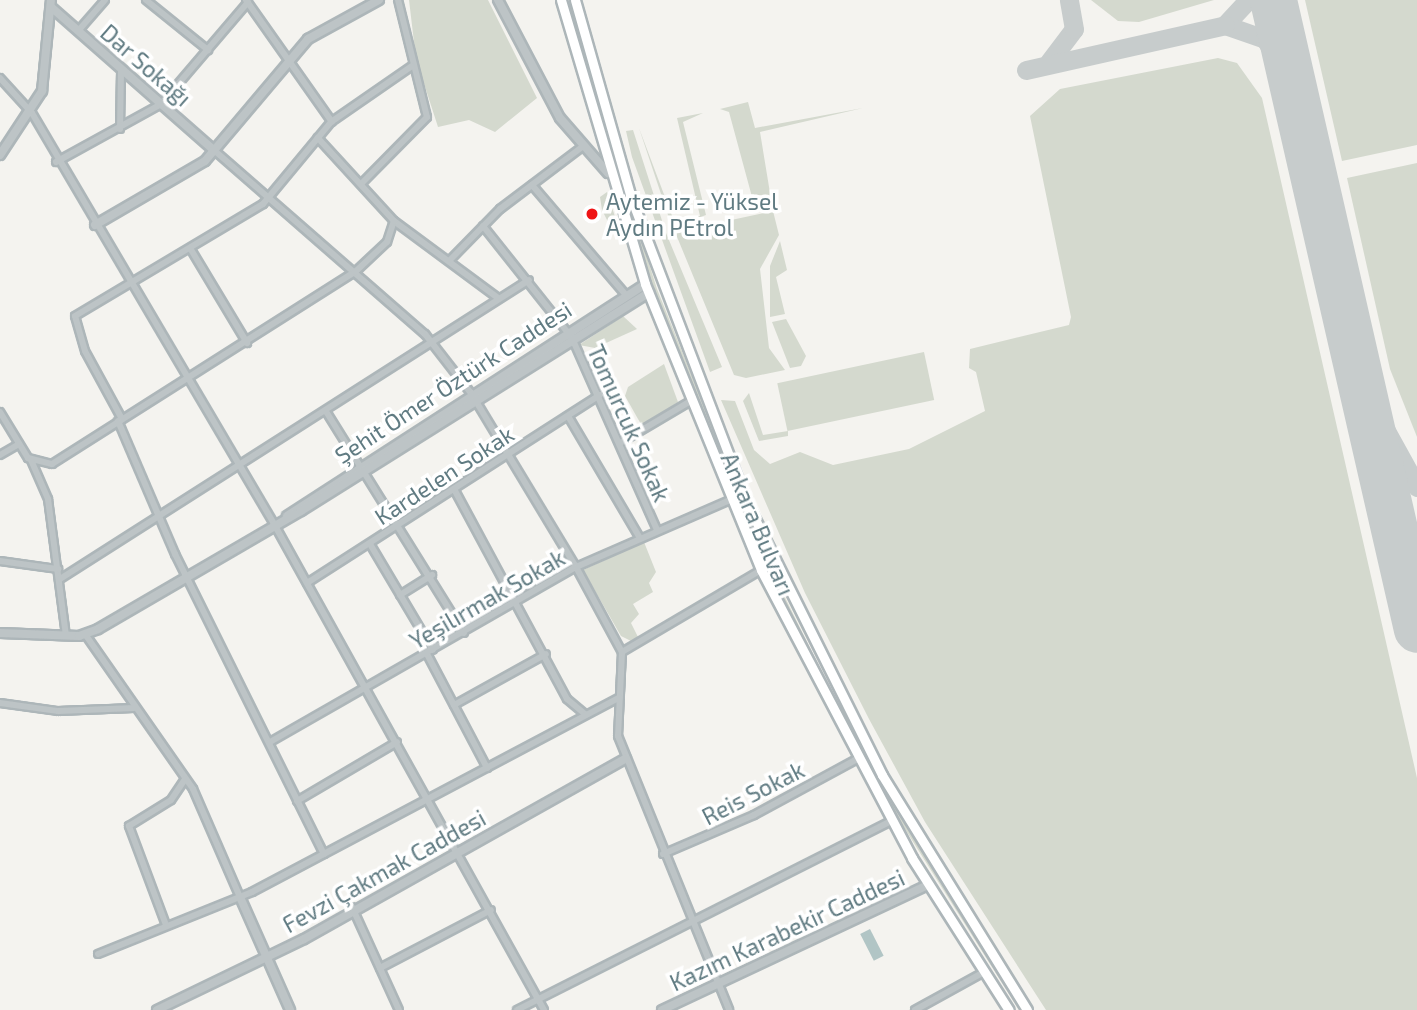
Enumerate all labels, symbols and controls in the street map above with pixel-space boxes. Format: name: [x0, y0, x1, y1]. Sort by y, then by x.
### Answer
street label: Dar Sokağı: [95, 18, 197, 112]
place label: Aytemiz - Yüksel Aydın PEtrol: [606, 187, 779, 241]
marker: Aytemiz - Yüksel Aydın PEtrol: [584, 206, 600, 222]
street label: Şehit Ömer Öztürk Caddesi: [329, 295, 577, 469]
street label: Tomurcuk Sokak: [582, 340, 676, 506]
street label: Kardelen Sokak: [369, 420, 519, 530]
street label: Ankara Bulvarı: [716, 448, 800, 600]
street label: Yeşilırmak Sokak: [404, 543, 570, 655]
street label: Reis Sokak: [697, 756, 809, 830]
street label: Fevzi Çakmak Caddesi: [278, 804, 490, 938]
street label: Kazım Karabekir Caddesi: [665, 863, 909, 997]

